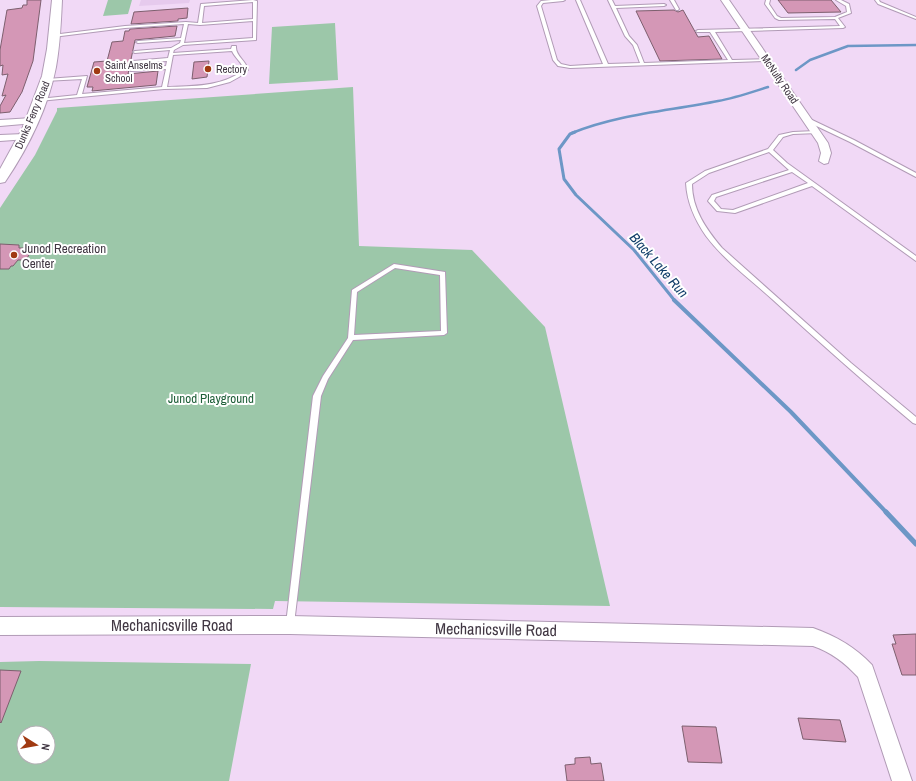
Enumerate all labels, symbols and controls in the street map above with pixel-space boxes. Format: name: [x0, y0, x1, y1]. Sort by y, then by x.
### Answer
street label: McNulty Road: [758, 52, 802, 106]
place label: Saint Anselms School: [105, 58, 163, 85]
place label: Rectory: [216, 62, 248, 76]
marker: Rectory: [203, 64, 213, 74]
marker: Saint Anselms School: [92, 66, 102, 76]
street label: Dunks Ferry Road: [11, 79, 53, 151]
water label: Black Lake Run: [626, 229, 692, 301]
place label: Junod Recreation Center: [22, 240, 106, 272]
marker: Junod Recreation Center: [9, 250, 19, 260]
park label: Junod Playground: [168, 390, 254, 407]
street label: Mechanicsville Road: [111, 614, 233, 636]
street label: Mechanicsville Road: [435, 617, 557, 641]
north arrow: [16, 725, 56, 765]
text: N: [38, 742, 53, 751]

